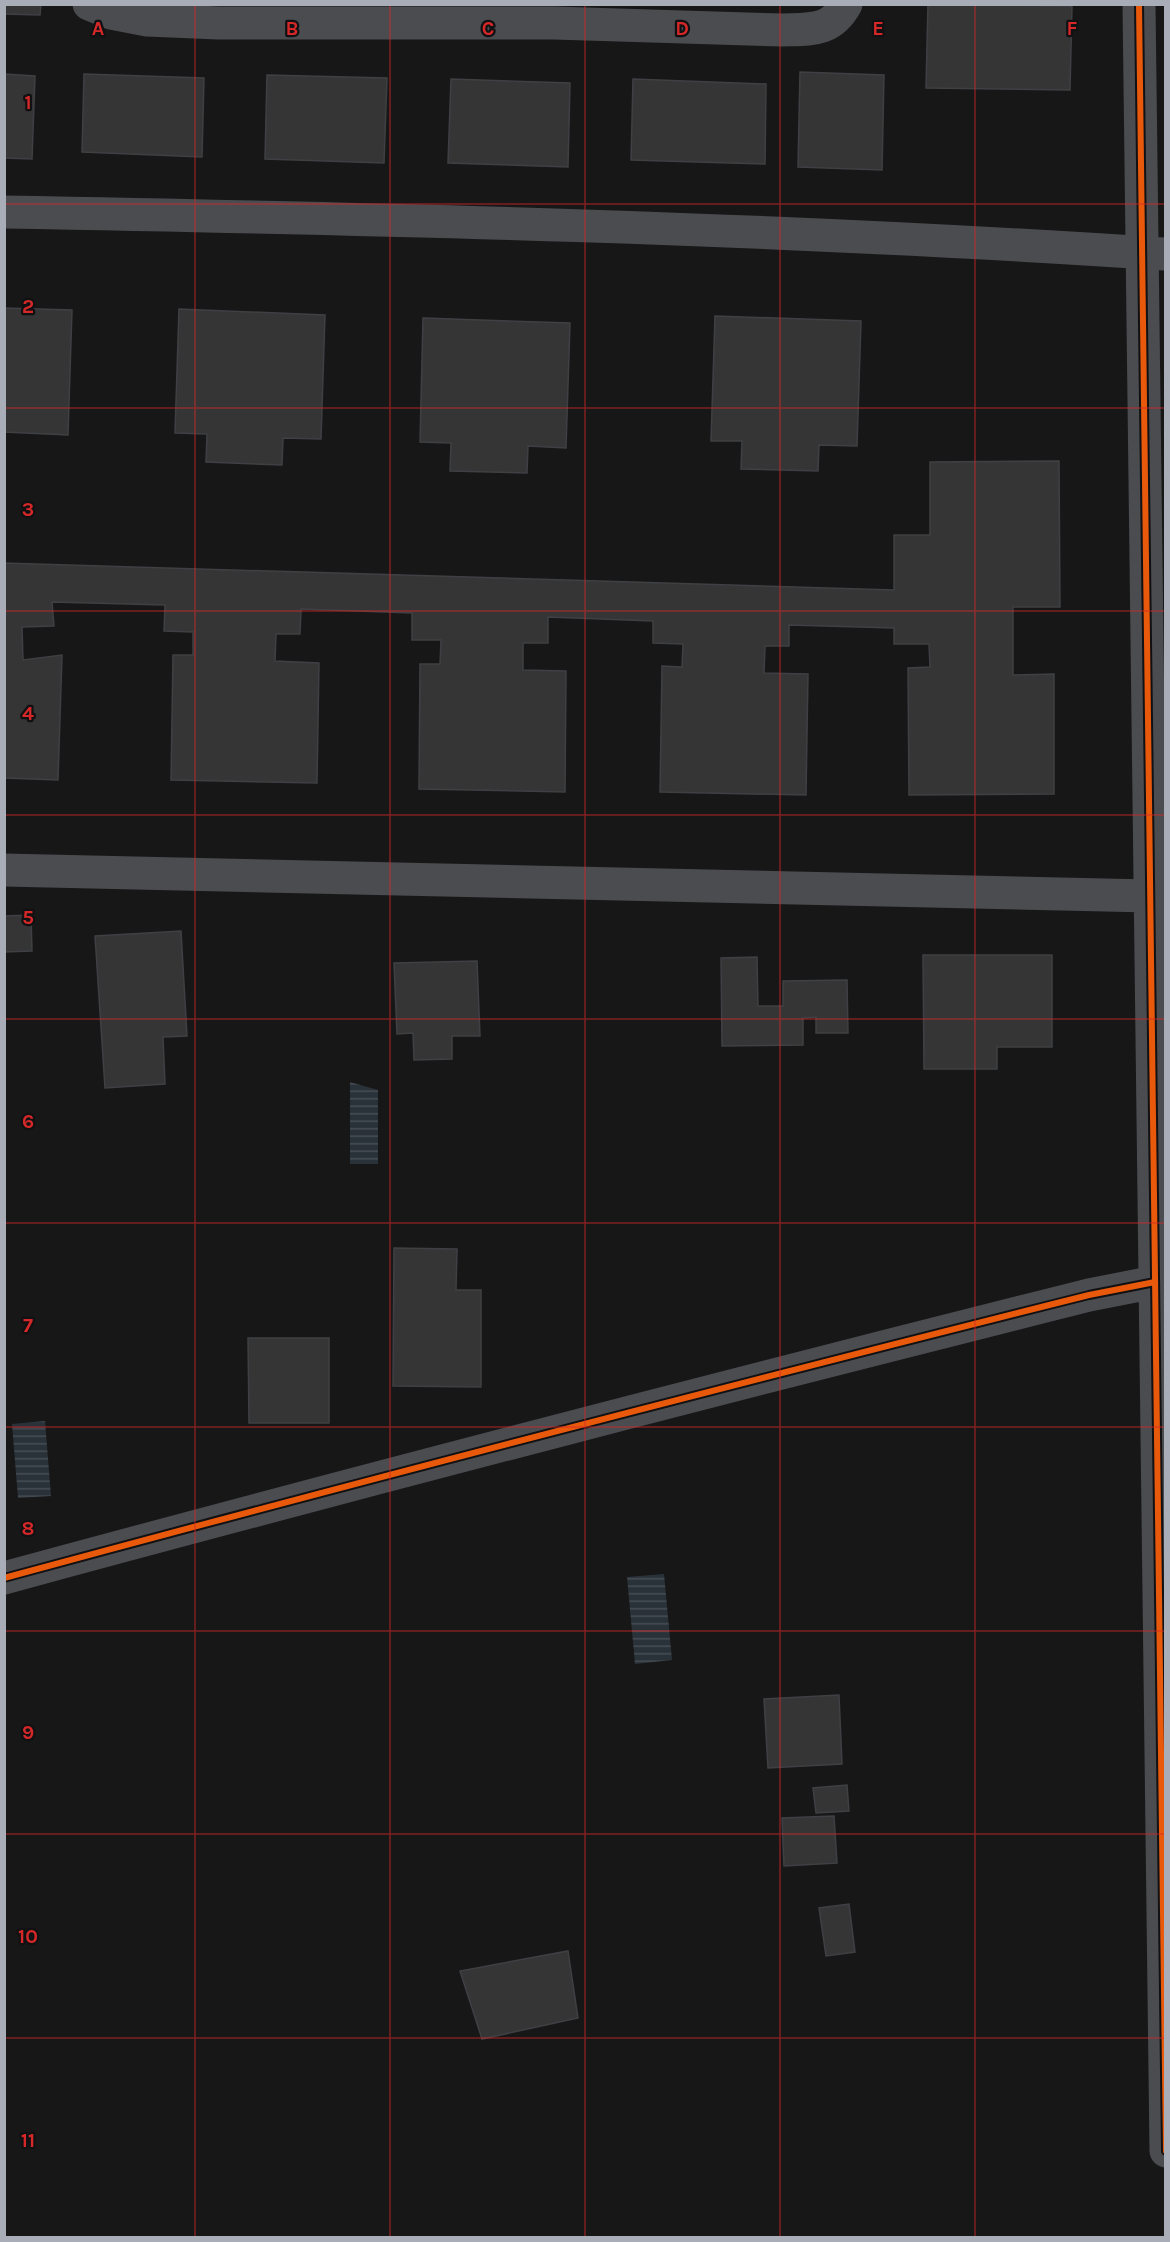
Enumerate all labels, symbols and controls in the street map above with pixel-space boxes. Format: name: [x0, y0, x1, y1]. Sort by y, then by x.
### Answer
text: A: [92, 17, 105, 40]
text: B: [286, 17, 298, 40]
text: C: [482, 17, 494, 40]
text: D: [675, 17, 689, 40]
text: E: [872, 17, 884, 40]
text: F: [1067, 17, 1078, 40]
text: 1: [24, 91, 32, 114]
text: 2: [22, 295, 34, 318]
text: 3: [22, 498, 34, 521]
text: 4: [22, 702, 34, 725]
text: 5: [22, 906, 34, 929]
text: 6: [22, 1110, 34, 1133]
text: 7: [23, 1314, 33, 1337]
text: 8: [22, 1517, 34, 1540]
text: 9: [22, 1721, 34, 1744]
text: 10: [18, 1925, 38, 1948]
text: 11: [21, 2129, 35, 2152]

